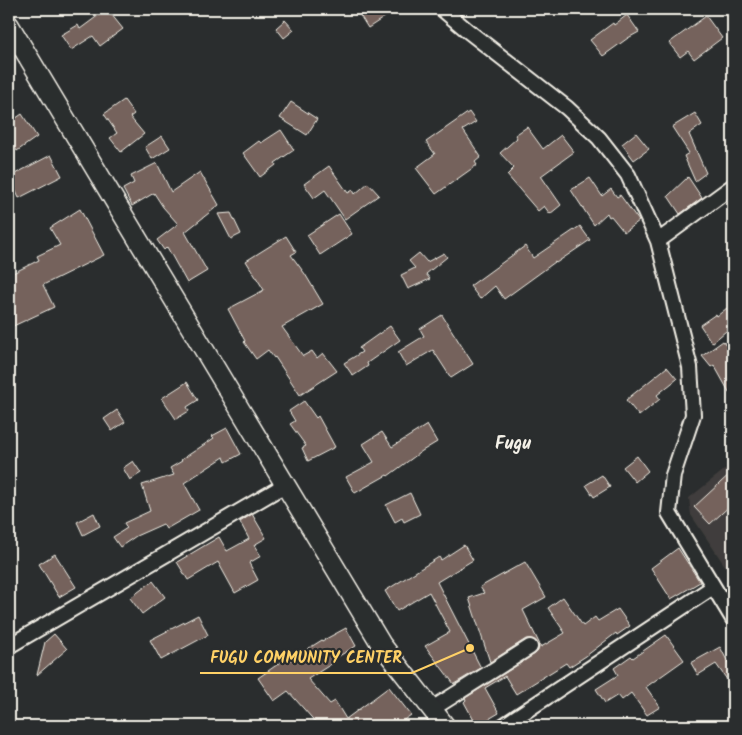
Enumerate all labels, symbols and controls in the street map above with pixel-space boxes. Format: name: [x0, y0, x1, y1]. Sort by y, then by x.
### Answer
district label: Fugu: [495, 430, 531, 459]
callout: FUGU COMMUNITY CENTER: [200, 642, 412, 673]
text: FUGU COMMUNITY CENTER: [210, 646, 402, 671]

